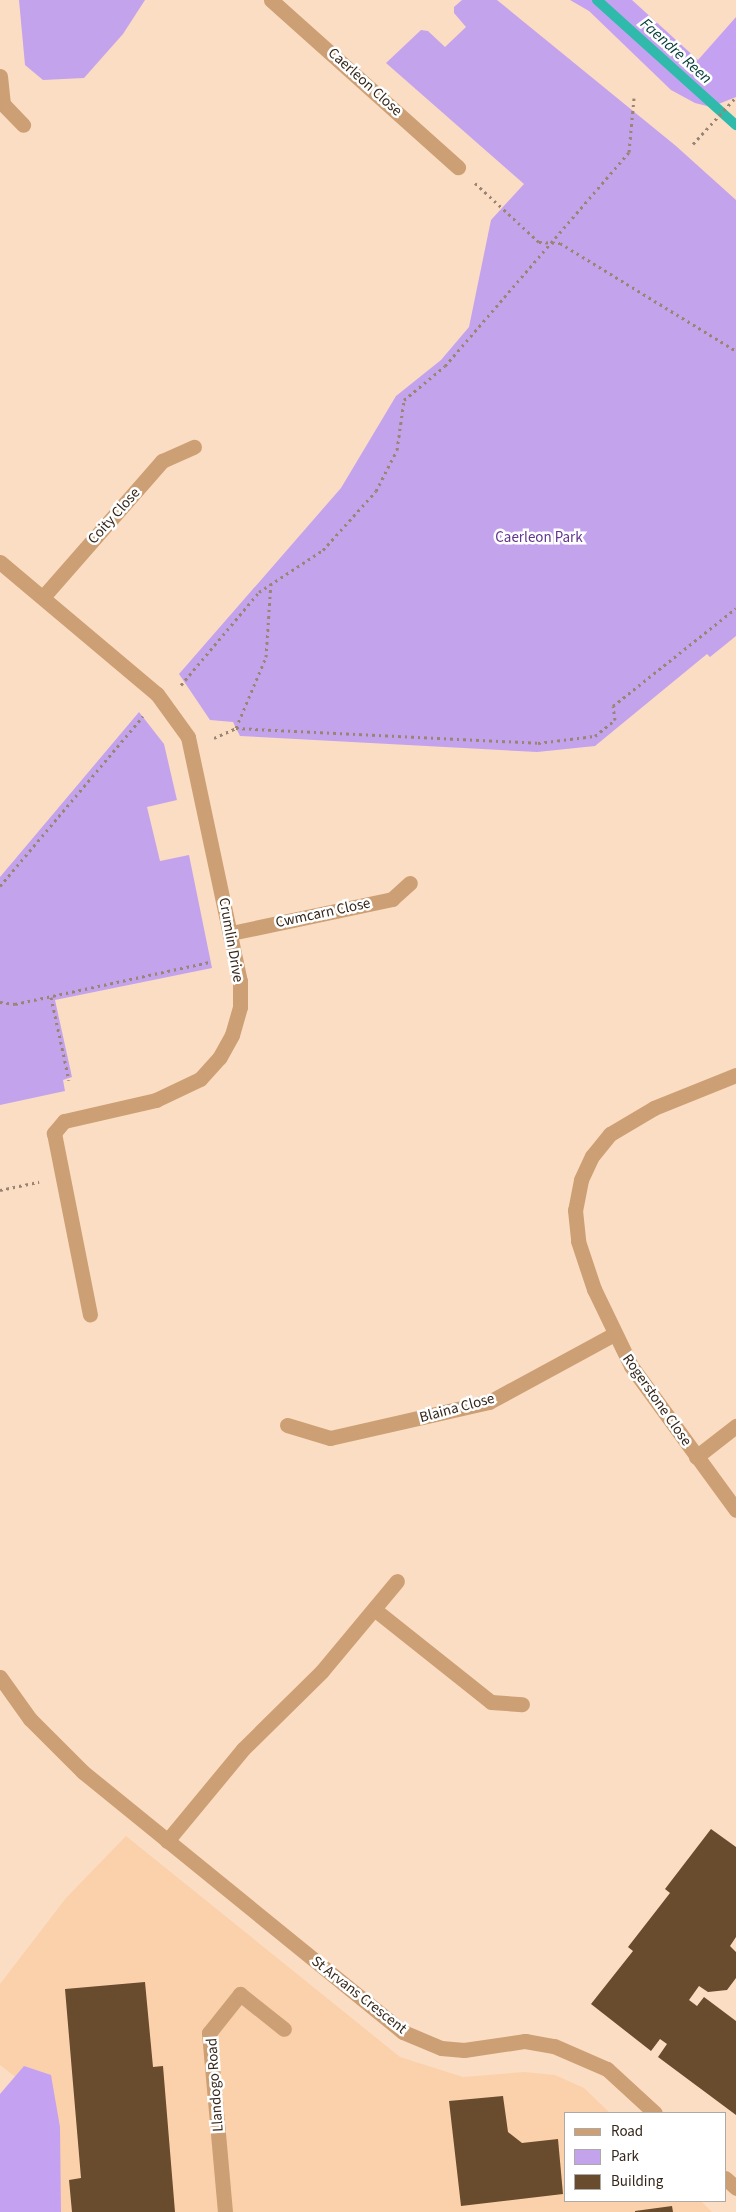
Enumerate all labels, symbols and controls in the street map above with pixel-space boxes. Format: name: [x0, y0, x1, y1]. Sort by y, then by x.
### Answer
water label: Faendre Reen: [636, 14, 716, 88]
street label: Caerleon Close: [324, 44, 406, 120]
street label: Coity Close: [84, 484, 144, 548]
park label: Caerleon Park: [495, 529, 583, 547]
street label: Cwmcarn Close: [274, 894, 372, 932]
street label: Crumlin Drive: [215, 896, 247, 984]
street label: Rogerstone Close: [619, 1350, 695, 1450]
street label: Blaina Close: [418, 1389, 496, 1427]
street label: St Arvans Crescent: [308, 1952, 410, 2038]
street label: Llandogo Road: [203, 2037, 227, 2133]
legend: [564, 2112, 726, 2202]
text: Road: [611, 2121, 643, 2142]
text: Park: [611, 2146, 639, 2167]
text: Building: [611, 2171, 663, 2192]

